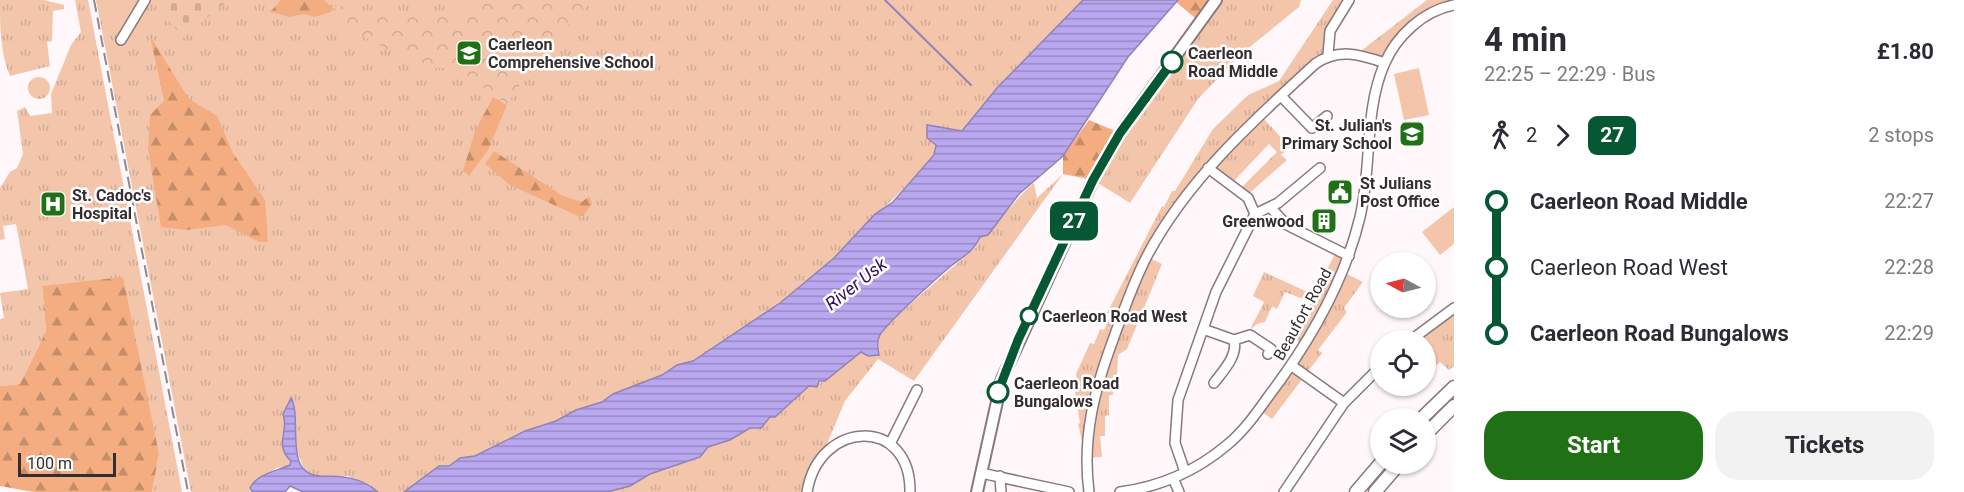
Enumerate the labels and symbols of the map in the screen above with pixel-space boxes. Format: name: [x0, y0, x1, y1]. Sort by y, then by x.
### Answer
place label: Caerleon Comprehensive School: [488, 35, 654, 72]
school or university icon: Caerleon Comprehensive School: [454, 38, 484, 68]
place label: Caerleon Road Middle: [1188, 44, 1278, 81]
marker: Caerleon Road Middle: [1161, 51, 1183, 73]
place label: St. Julian's Primary School: [1282, 116, 1392, 153]
school or university icon: St. Julian's Primary School: [1397, 119, 1427, 149]
place label: St Julians Post Office: [1360, 174, 1440, 211]
public building icon: St Julians Post Office: [1325, 177, 1355, 207]
place label: St. Cadoc's Hospital: [72, 186, 151, 223]
hospital icon: St. Cadoc's Hospital: [38, 189, 68, 219]
line badge: 27: [1047, 202, 1101, 240]
building icon: Greenwood: [1309, 206, 1339, 236]
place label: Greenwood: [1222, 212, 1304, 231]
water label: River Usk: [821, 252, 891, 314]
north arrow: [1370, 252, 1436, 318]
street label: Beaufort Road: [1269, 265, 1336, 364]
marker: Caerleon Road West: [1020, 307, 1038, 325]
place label: Caerleon Road West: [1042, 307, 1188, 326]
place label: Caerleon Road Bungalows: [1014, 374, 1119, 411]
marker: Caerleon Road Bungalows: [987, 381, 1009, 403]
scale bar: [18, 450, 116, 478]

